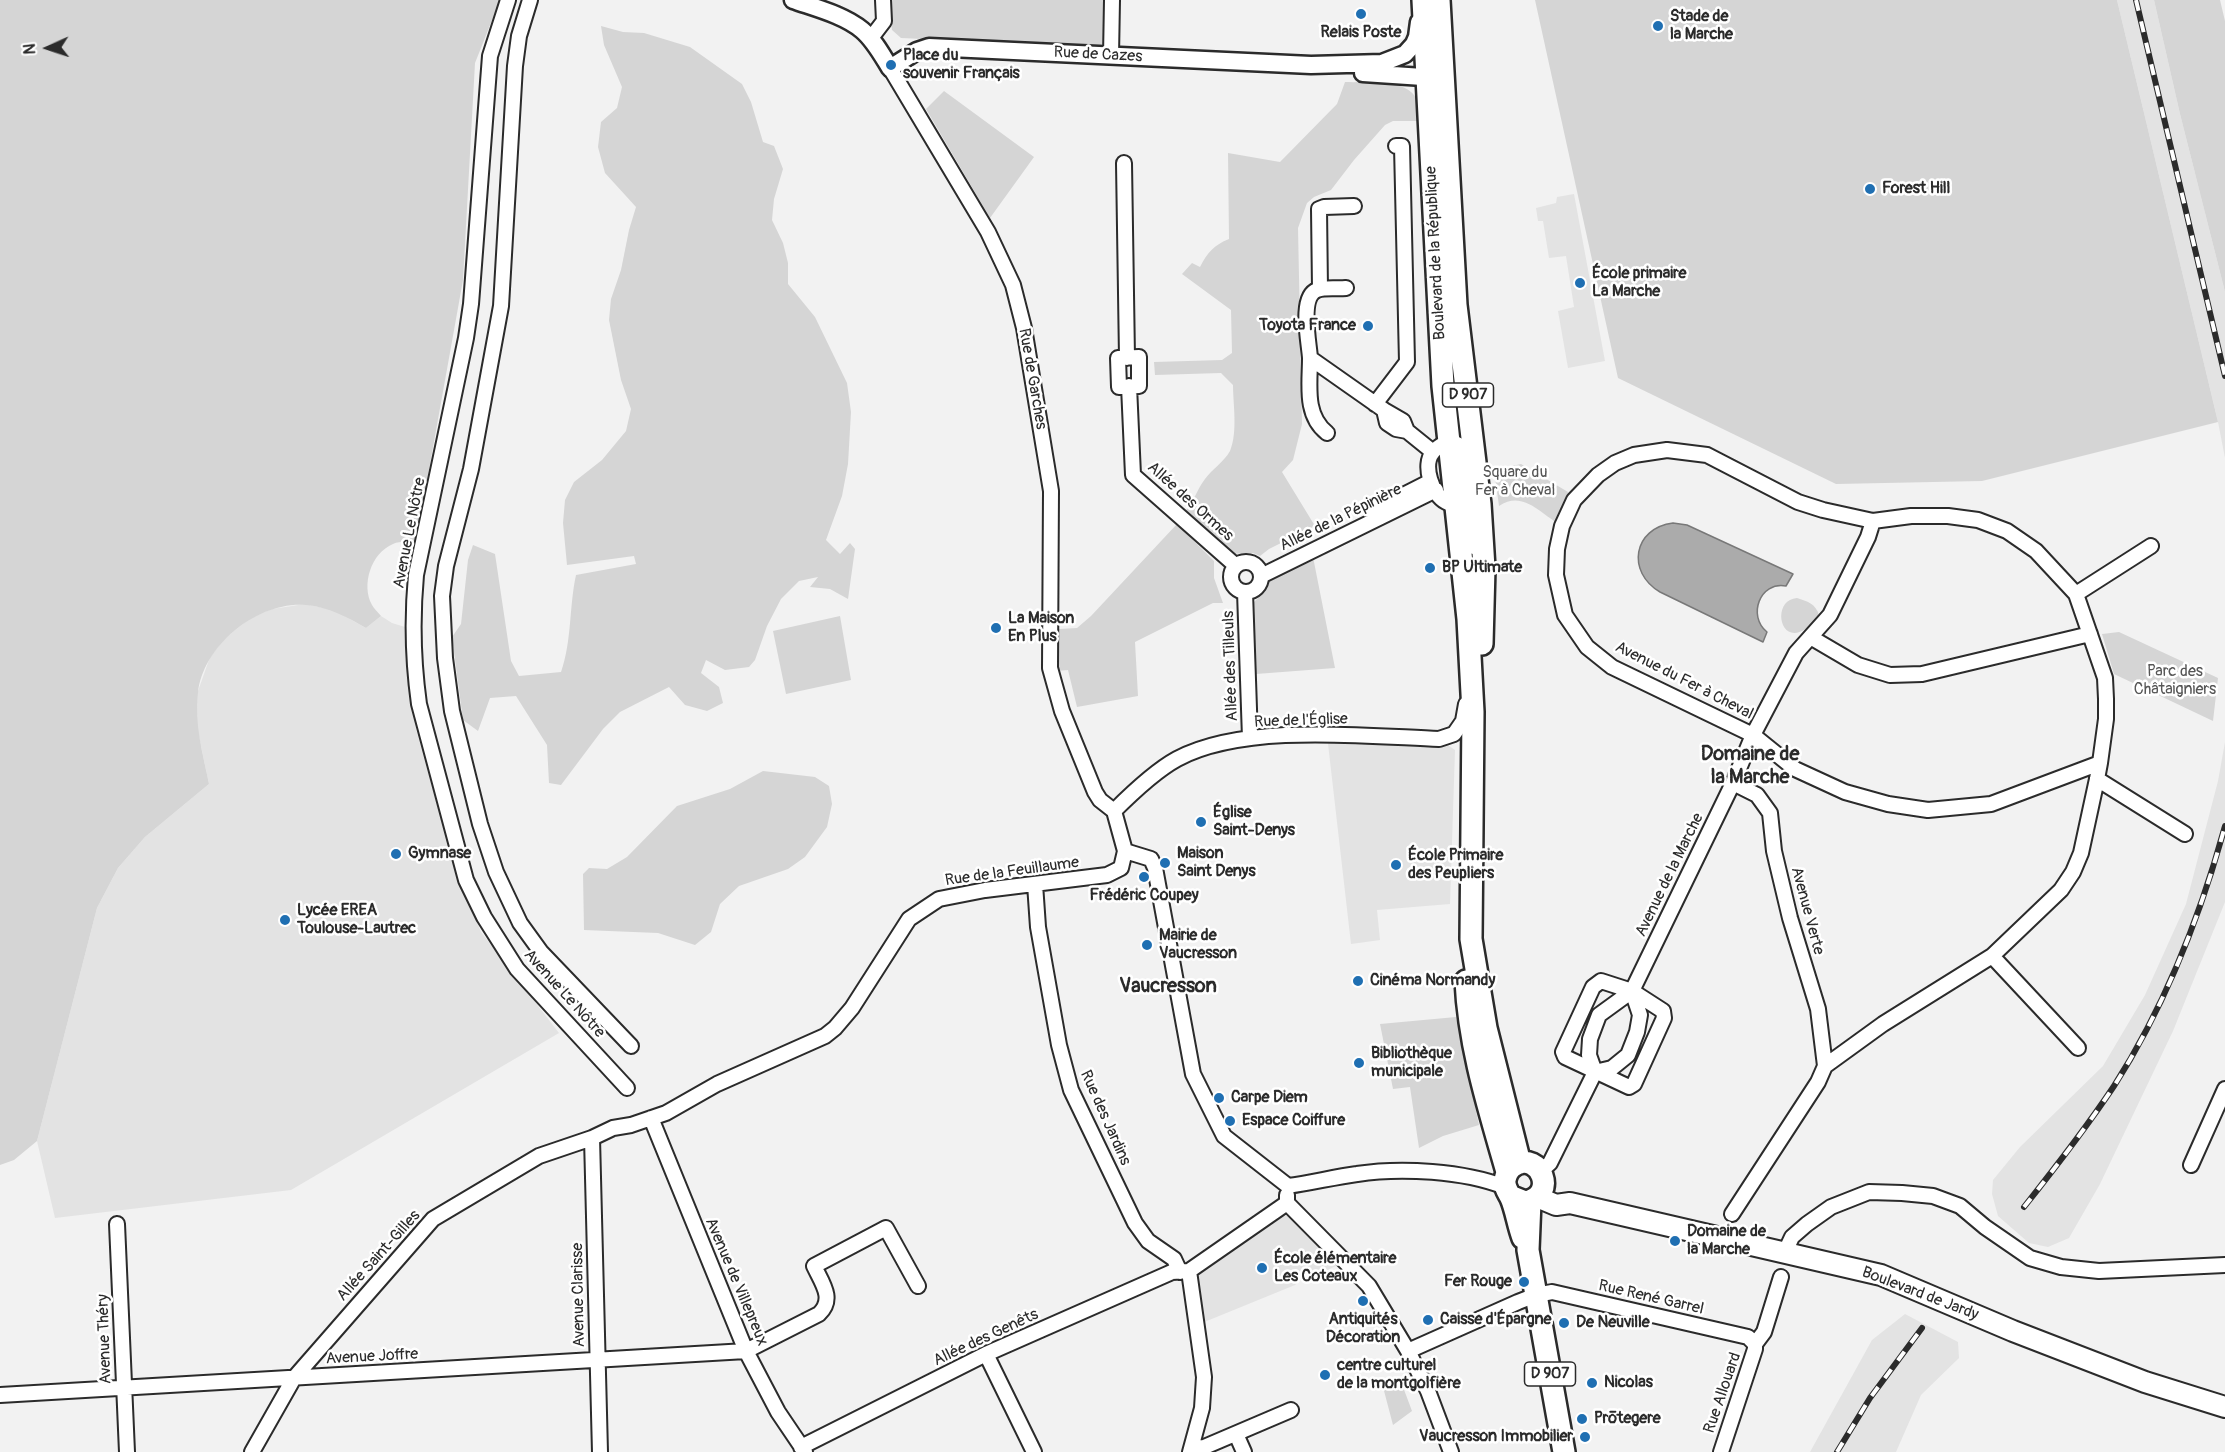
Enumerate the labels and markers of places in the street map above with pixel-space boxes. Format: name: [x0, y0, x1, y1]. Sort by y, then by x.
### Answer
marker: Relais Poste: [1354, 7, 1368, 21]
place label: Stade de la Marche: [1670, 7, 1733, 45]
marker: Stade de la Marche: [1651, 19, 1665, 33]
place label: Relais Poste: [1321, 23, 1401, 43]
place label: Place du souvenir Français: [903, 46, 1020, 84]
marker: Place du souvenir Français: [884, 58, 898, 72]
place label: Forest Hill: [1882, 179, 1950, 199]
marker: Forest Hill: [1863, 182, 1877, 196]
place label: École primaire La Marche: [1592, 264, 1686, 302]
marker: École primaire La Marche: [1573, 276, 1587, 290]
place label: Toyota France: [1259, 316, 1356, 336]
marker: Toyota France: [1361, 319, 1375, 333]
place label: BP Ultimate: [1442, 558, 1522, 578]
marker: BP Ultimate: [1423, 561, 1437, 575]
place label: La Maison En Plus: [1008, 609, 1074, 647]
marker: La Maison En Plus: [989, 621, 1003, 635]
place label: Église Saint-Denys: [1213, 803, 1295, 841]
marker: Église Saint-Denys: [1194, 815, 1208, 829]
place label: Gymnase: [408, 844, 471, 864]
place label: Maison Saint Denys: [1177, 844, 1256, 882]
place label: École Primaire des Peupliers: [1408, 846, 1503, 884]
marker: Gymnase: [389, 847, 403, 861]
marker: Maison Saint Denys: [1158, 856, 1172, 870]
marker: École Primaire des Peupliers: [1389, 858, 1403, 872]
marker: Frédéric Coupey: [1137, 870, 1151, 884]
place label: Frédéric Coupey: [1089, 886, 1199, 906]
place label: Lycée EREA Toulouse-Lautrec: [297, 901, 416, 939]
marker: Lycée EREA Toulouse-Lautrec: [278, 913, 292, 927]
place label: Mairie de Vaucresson: [1159, 926, 1237, 964]
marker: Mairie de Vaucresson: [1140, 938, 1154, 952]
place label: Cinéma Normandy: [1370, 971, 1495, 991]
marker: Cinéma Normandy: [1351, 974, 1365, 988]
place label: Bibliothèque municipale: [1371, 1044, 1452, 1082]
marker: Bibliothèque municipale: [1352, 1056, 1366, 1070]
place label: Carpe Diem: [1231, 1088, 1308, 1108]
marker: Carpe Diem: [1212, 1091, 1226, 1105]
place label: Espace Coiffure: [1242, 1111, 1345, 1131]
marker: Espace Coiffure: [1223, 1114, 1237, 1128]
place label: Domaine de la Marche: [1687, 1222, 1766, 1260]
marker: Domaine de la Marche: [1668, 1234, 1682, 1248]
place label: École élémentaire Les Coteaux: [1274, 1249, 1396, 1287]
marker: École élémentaire Les Coteaux: [1255, 1261, 1269, 1275]
place label: Fer Rouge: [1444, 1272, 1512, 1292]
marker: Fer Rouge: [1517, 1275, 1531, 1289]
marker: Antiquités Décoration: [1356, 1294, 1370, 1308]
place label: Antiquités Décoration: [1326, 1310, 1400, 1348]
place label: Caisse d'Épargne: [1440, 1310, 1551, 1330]
marker: Caisse d'Épargne: [1421, 1313, 1435, 1327]
place label: De Neuville: [1576, 1313, 1650, 1333]
marker: De Neuville: [1557, 1316, 1571, 1330]
place label: centre culturel de la montgolfière: [1337, 1356, 1461, 1394]
marker: centre culturel de la montgolfière: [1318, 1368, 1332, 1382]
place label: Nicolas: [1604, 1373, 1653, 1393]
marker: Nicolas: [1585, 1376, 1599, 1390]
place label: Prōtegere: [1594, 1409, 1661, 1429]
marker: Prōtegere: [1575, 1412, 1589, 1426]
place label: Vaucresson Immobilier: [1419, 1427, 1573, 1447]
marker: Vaucresson Immobilier: [1578, 1430, 1592, 1444]

